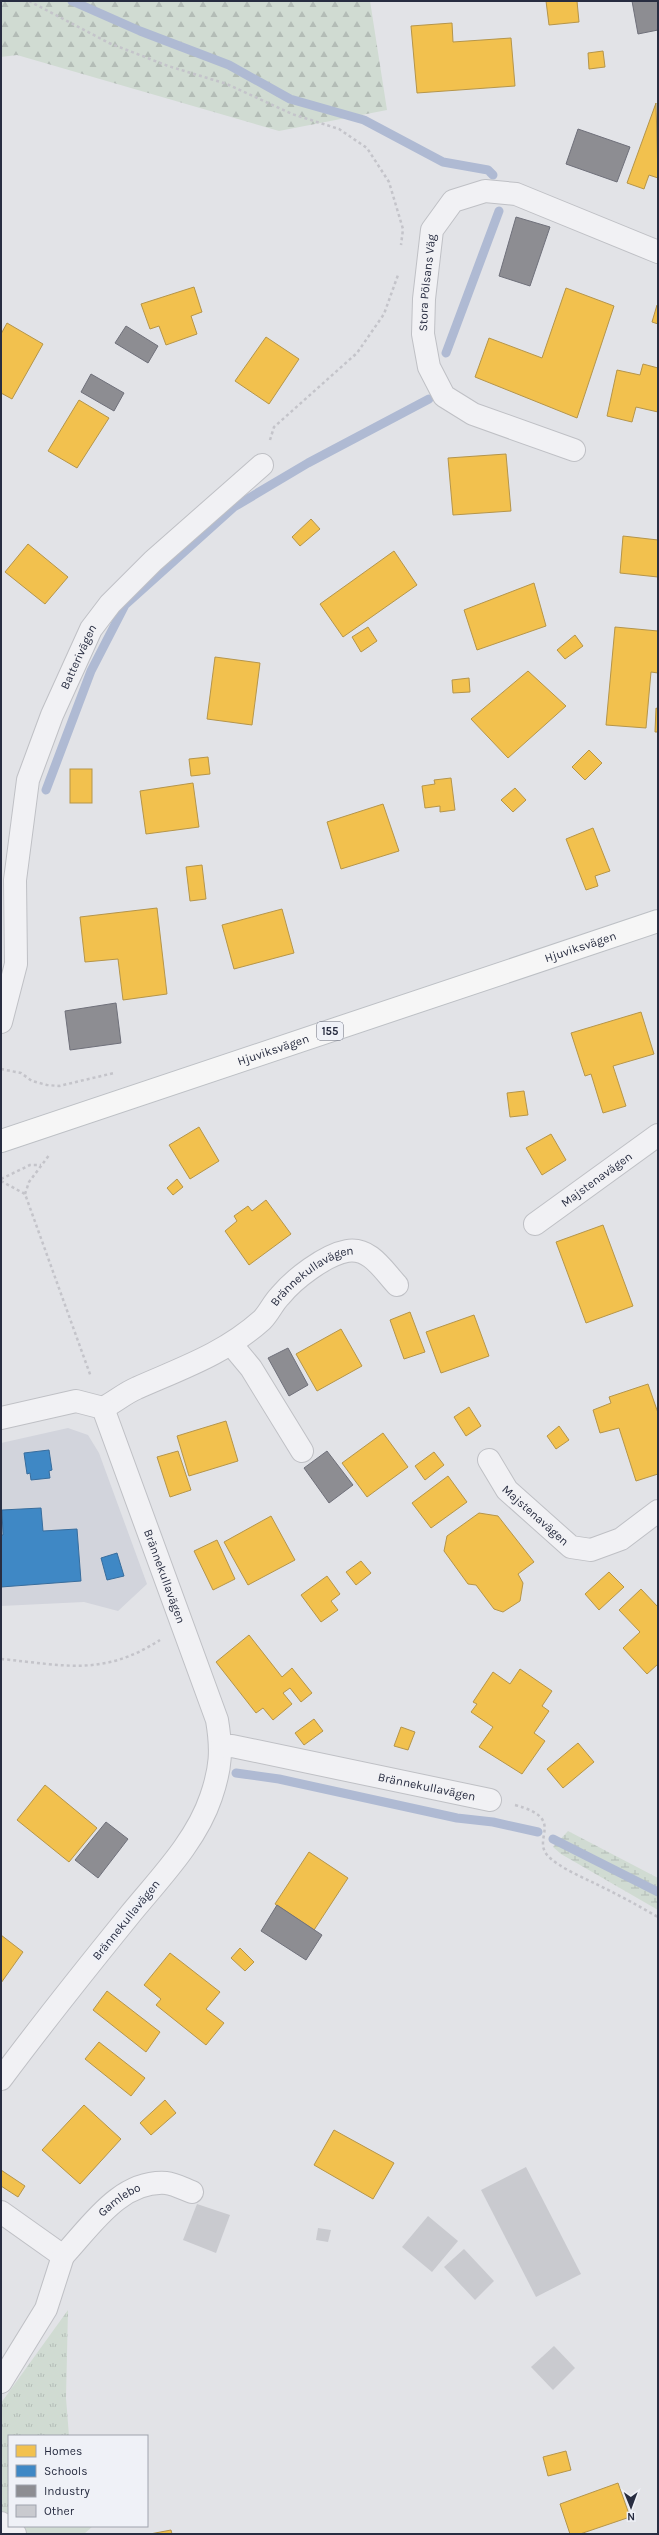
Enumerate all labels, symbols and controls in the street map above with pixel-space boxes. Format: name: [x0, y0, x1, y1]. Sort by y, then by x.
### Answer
street label: Stora Pölsans Väg: [416, 233, 439, 332]
street label: Batterivägen: [58, 621, 99, 692]
street label: Hjuviksvägen: [543, 929, 618, 965]
road number: 155: [317, 1022, 343, 1040]
street label: Hjuviksvägen: [236, 1031, 311, 1068]
street label: Majstenavägen: [558, 1149, 635, 1210]
street label: Brännekullavägen: [267, 1243, 354, 1309]
street label: Majstenavägen: [499, 1482, 572, 1549]
street label: Brännekullavägen: [141, 1527, 188, 1625]
street label: Brännekullavägen: [377, 1770, 477, 1804]
street label: Brännekullavägen: [89, 1877, 163, 1963]
street label: Gamlebo: [95, 2180, 142, 2219]
legend: [8, 2435, 148, 2527]
text: Homes: [44, 2444, 82, 2458]
text: Schools: [44, 2464, 87, 2478]
text: Industry: [44, 2484, 90, 2498]
north arrow: [611, 2487, 651, 2527]
text: Other: [44, 2504, 75, 2518]
text: N: [627, 2510, 635, 2523]

